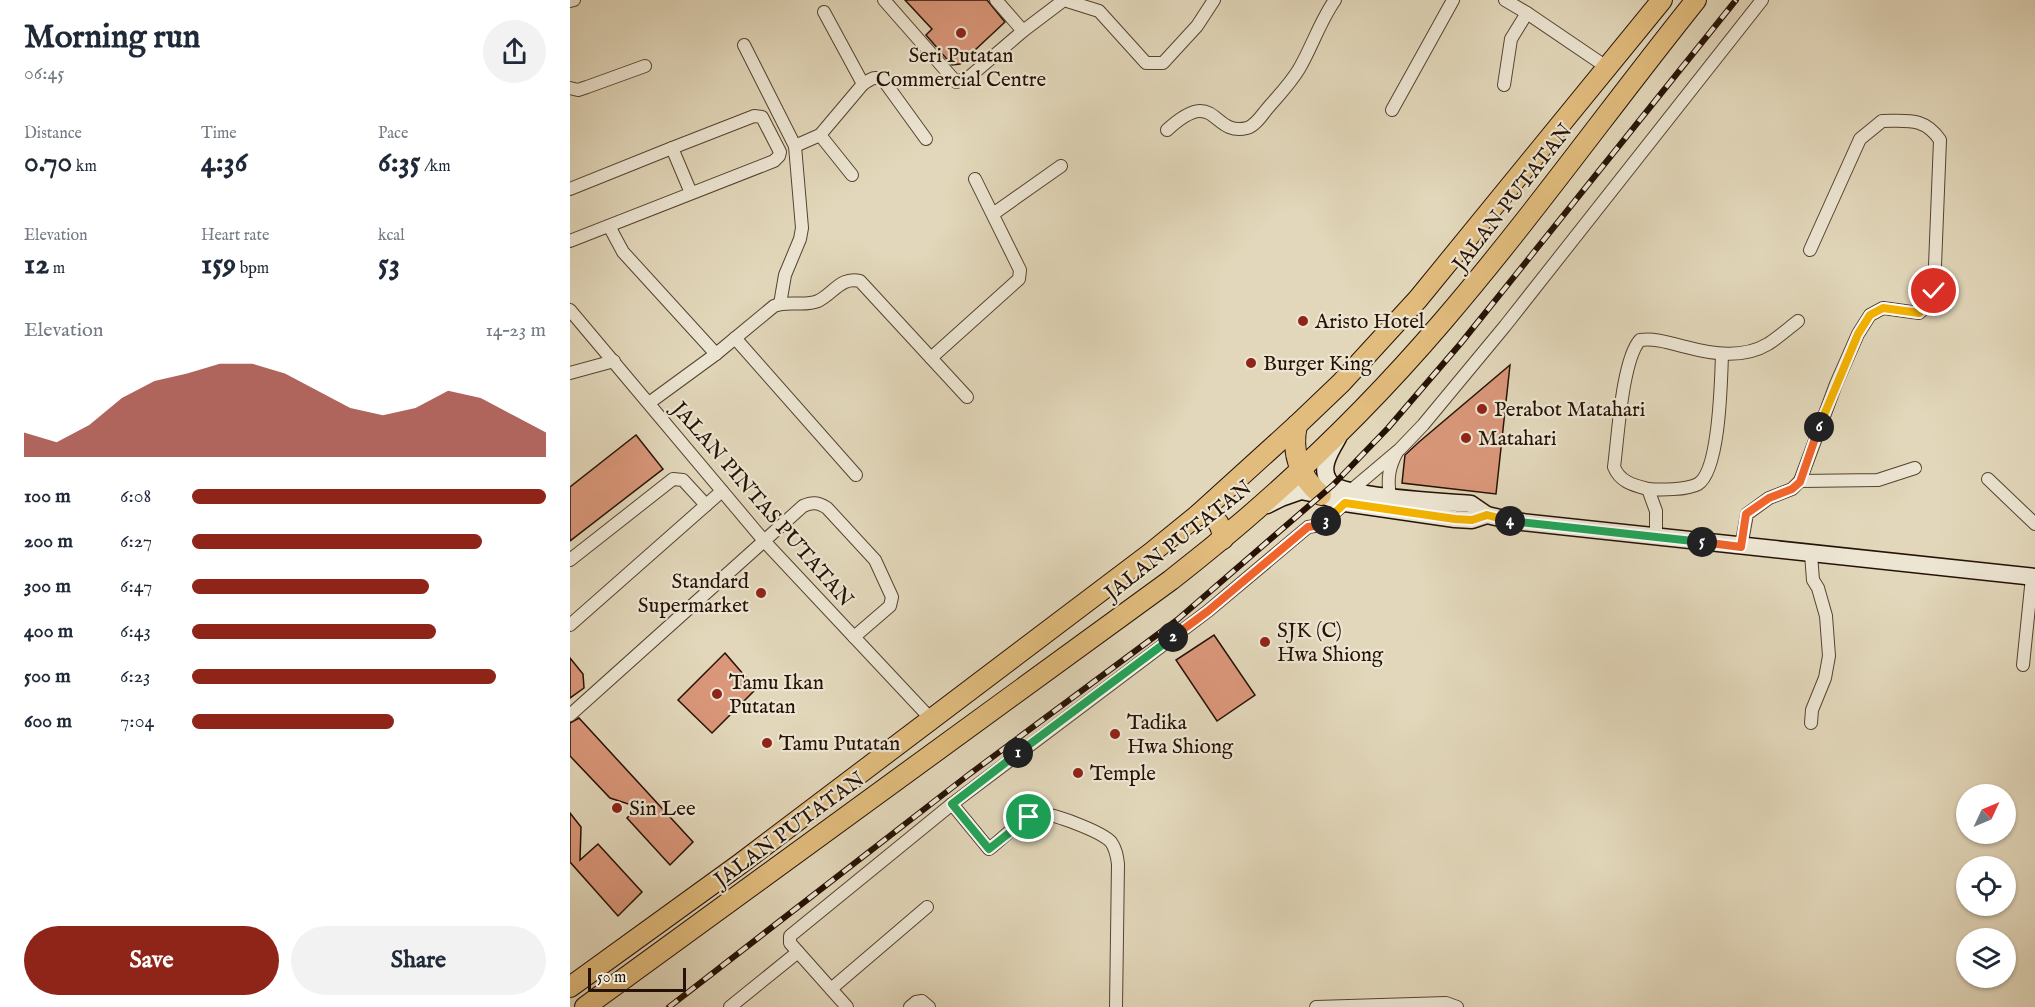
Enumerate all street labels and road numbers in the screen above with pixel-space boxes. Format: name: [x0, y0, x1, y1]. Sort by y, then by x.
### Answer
street label: JALAN PUTATAN: [1446, 119, 1579, 279]
street label: JALAN PINTAS PUTATAN: [664, 395, 858, 613]
street label: JALAN PUTATAN: [1098, 475, 1258, 608]
street label: JALAN PUTATAN: [708, 766, 871, 895]

